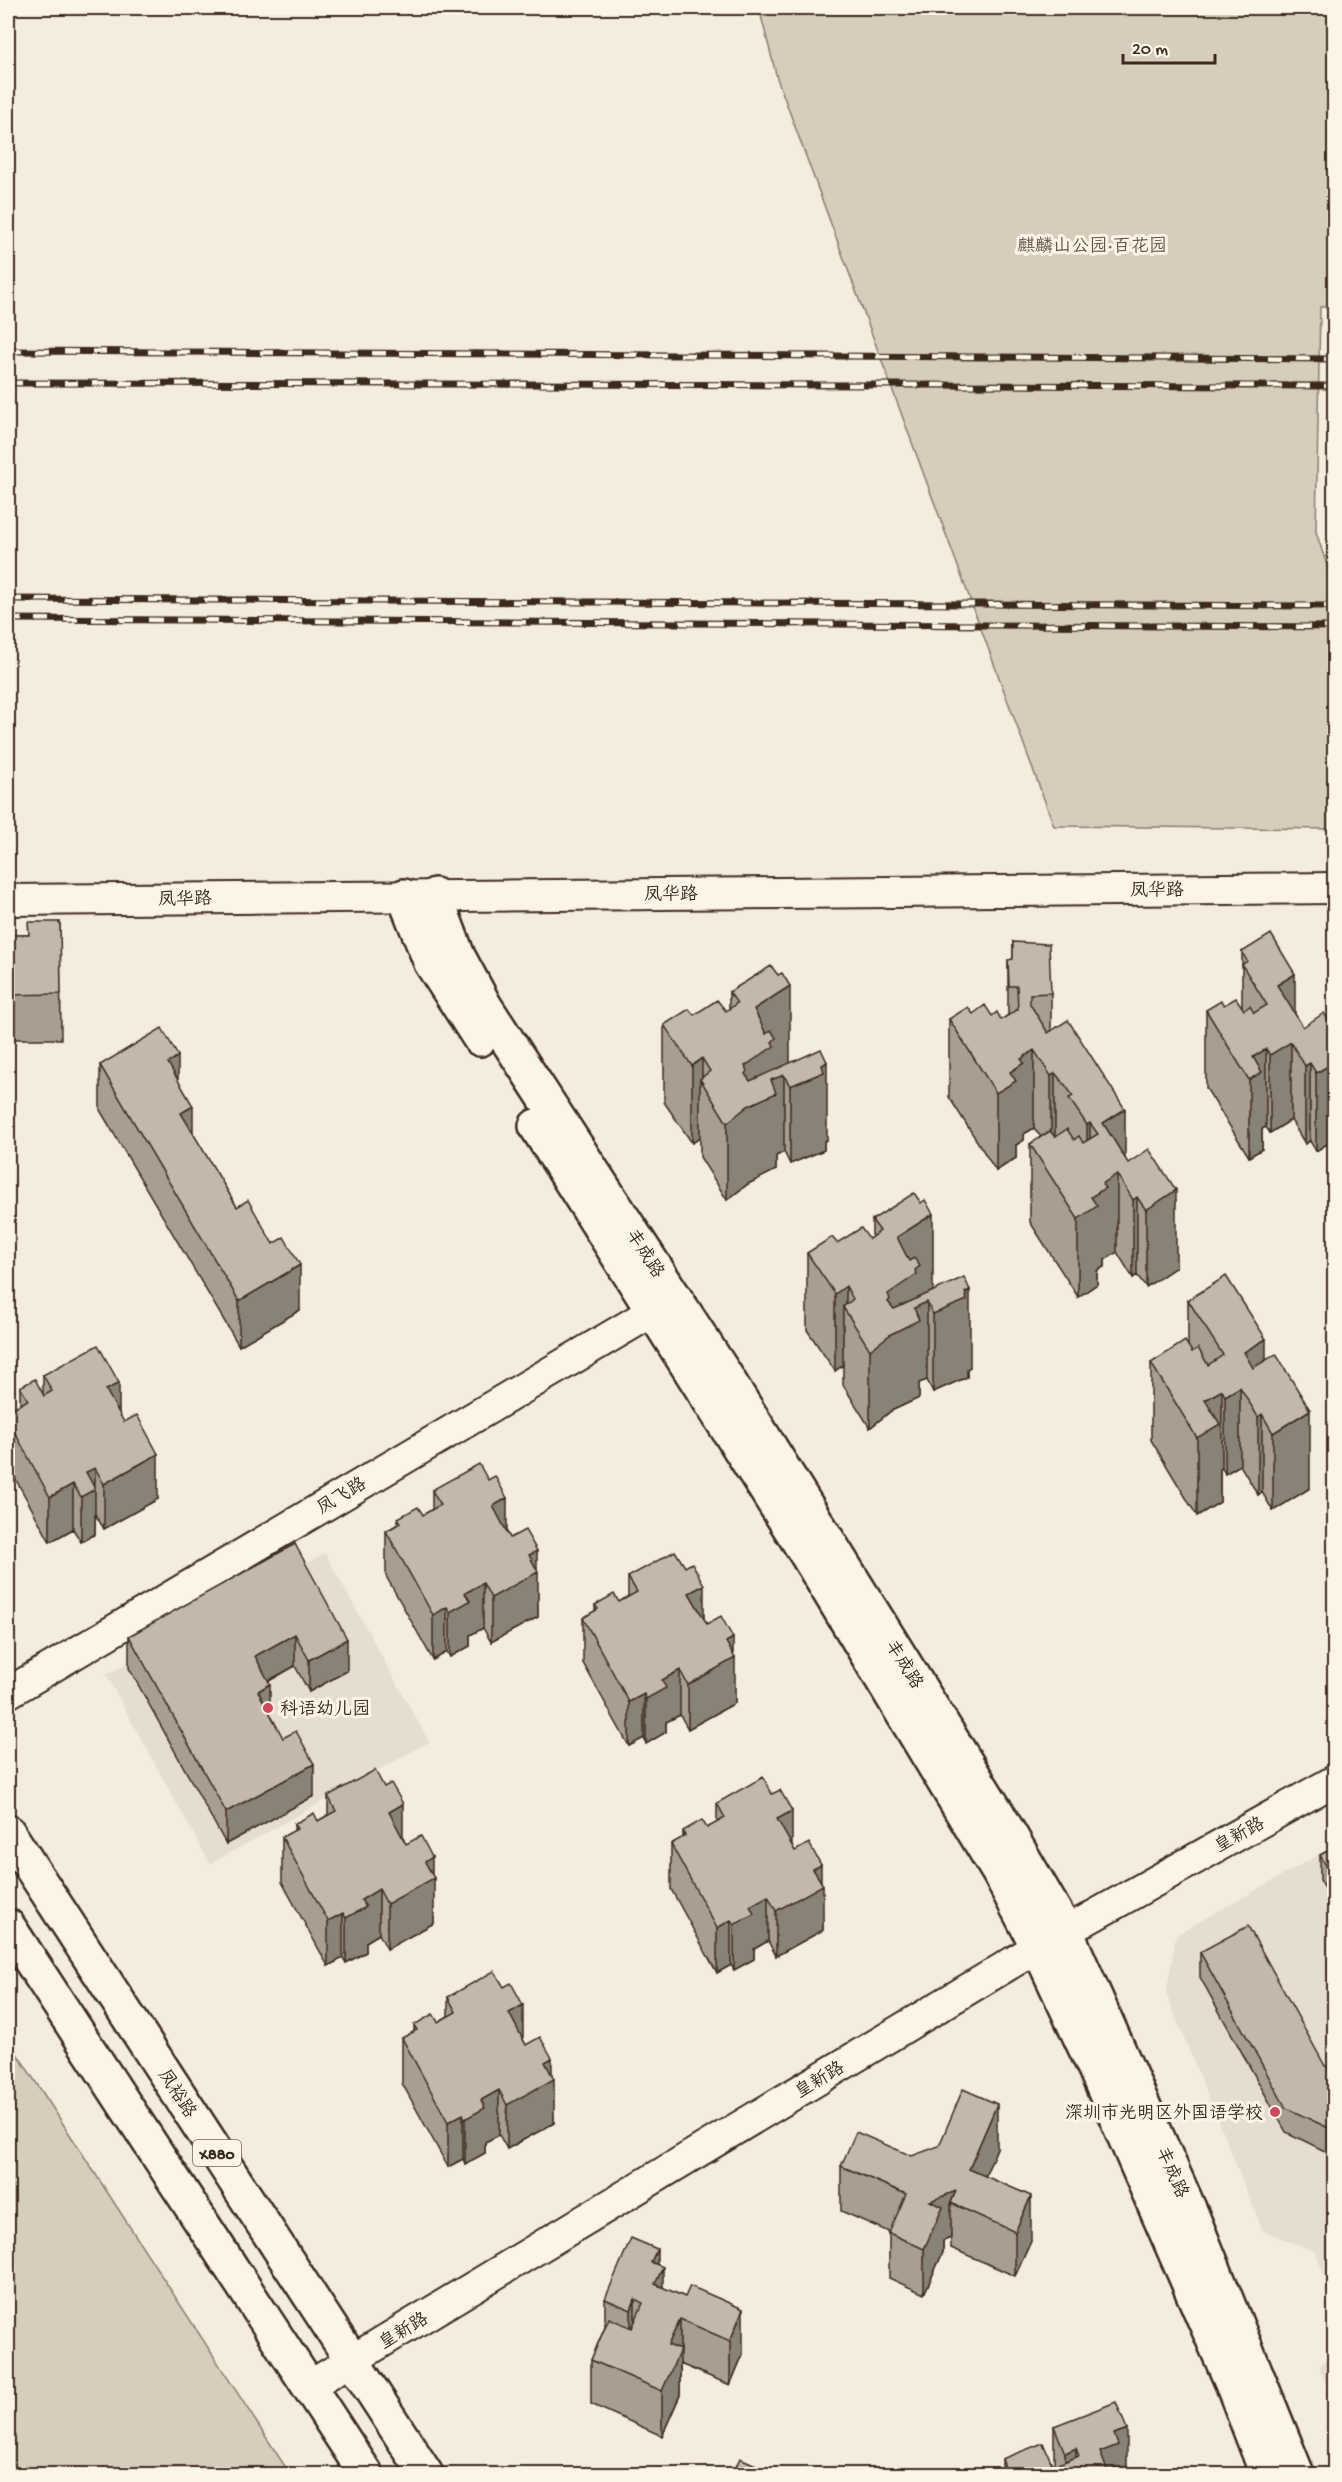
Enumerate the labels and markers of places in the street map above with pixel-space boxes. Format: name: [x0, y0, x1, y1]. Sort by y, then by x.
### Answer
place label: 科语幼儿园: [280, 1699, 370, 1721]
marker: 科语幼儿园: [261, 1701, 275, 1715]
place label: 深圳市光明区外国语学校: [1065, 2103, 1263, 2125]
marker: 深圳市光明区外国语学校: [1268, 2105, 1282, 2119]

